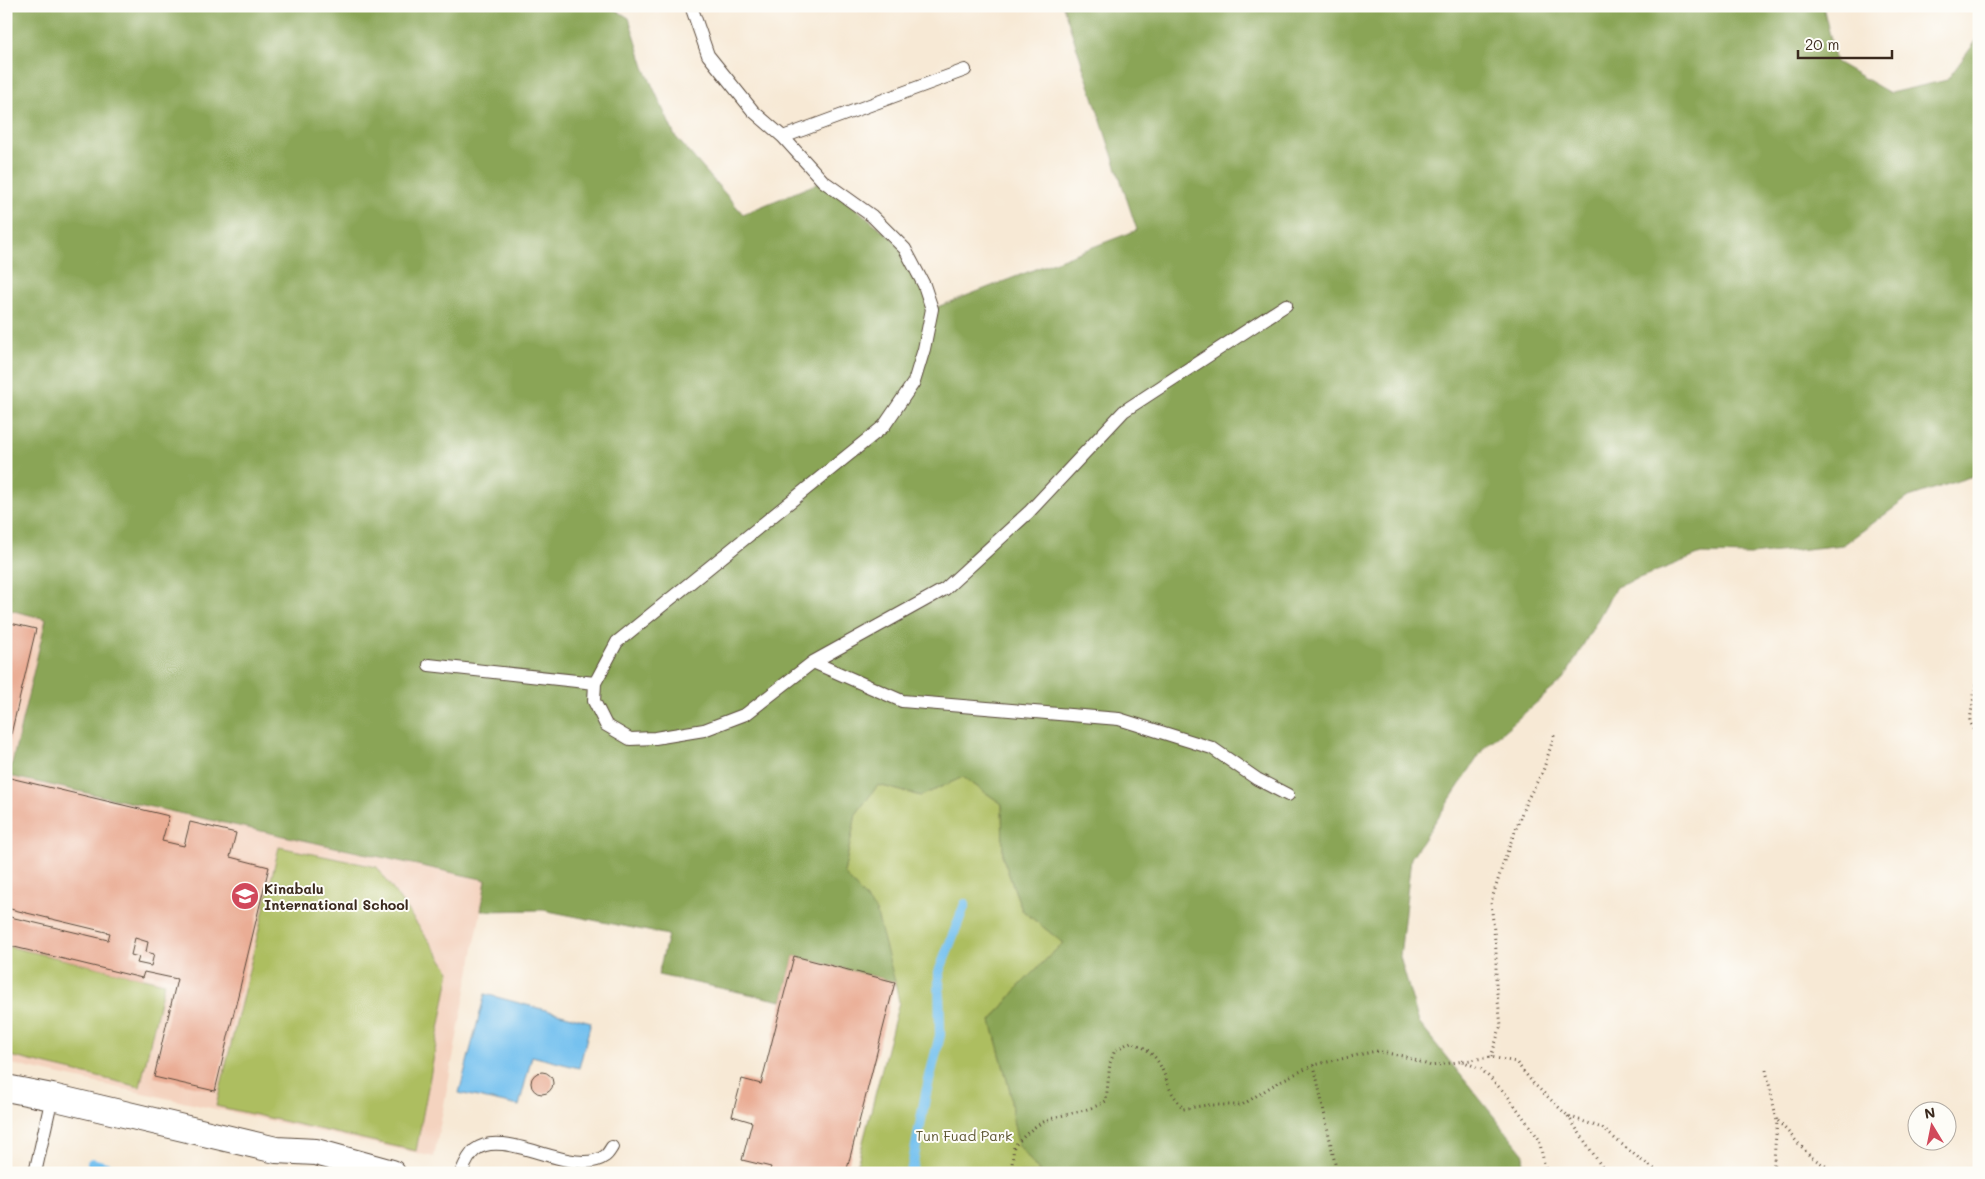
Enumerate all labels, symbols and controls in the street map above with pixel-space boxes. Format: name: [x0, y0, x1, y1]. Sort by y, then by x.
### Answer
scale bar: [1798, 28, 1891, 60]
text: 20 m: [1805, 34, 1839, 54]
place label: Kinabalu International School: [264, 879, 409, 914]
school or university icon: Kinabalu International School: [230, 881, 260, 911]
north arrow: [1908, 1102, 1958, 1152]
text: N: [1923, 1102, 1937, 1123]
park label: Tun Fuad Park: [916, 1126, 1013, 1145]

